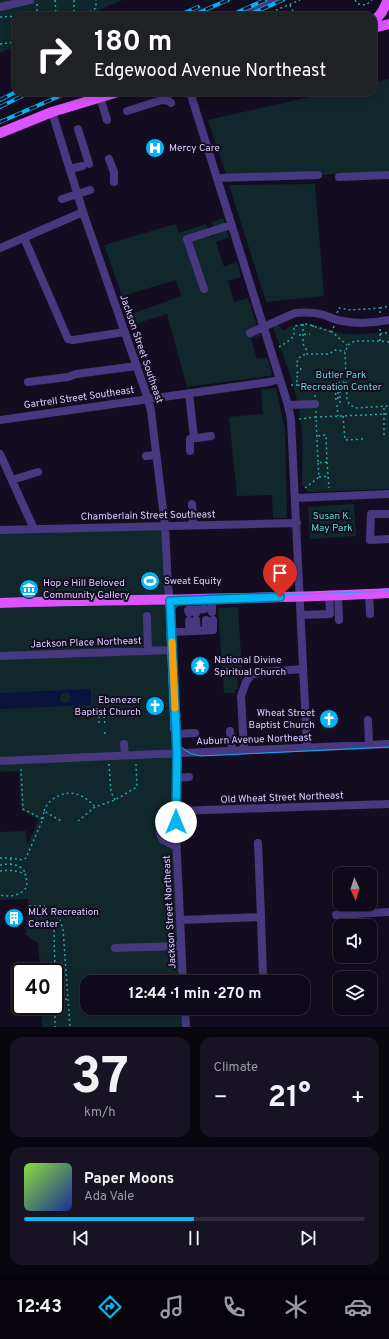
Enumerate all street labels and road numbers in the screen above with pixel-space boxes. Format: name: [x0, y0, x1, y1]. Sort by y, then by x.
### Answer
street label: Jackson Street Southeast: [116, 293, 166, 405]
street label: Gartrell Street Southeast: [23, 384, 135, 412]
street label: Chamberlain Street Southeast: [81, 508, 216, 524]
street label: Jackson Place Northeast: [30, 635, 142, 651]
street label: Auburn Avenue Northeast: [196, 731, 312, 749]
street label: Old Wheat Street Northeast: [220, 789, 344, 807]
street label: Jackson Street Northeast: [161, 855, 179, 969]

